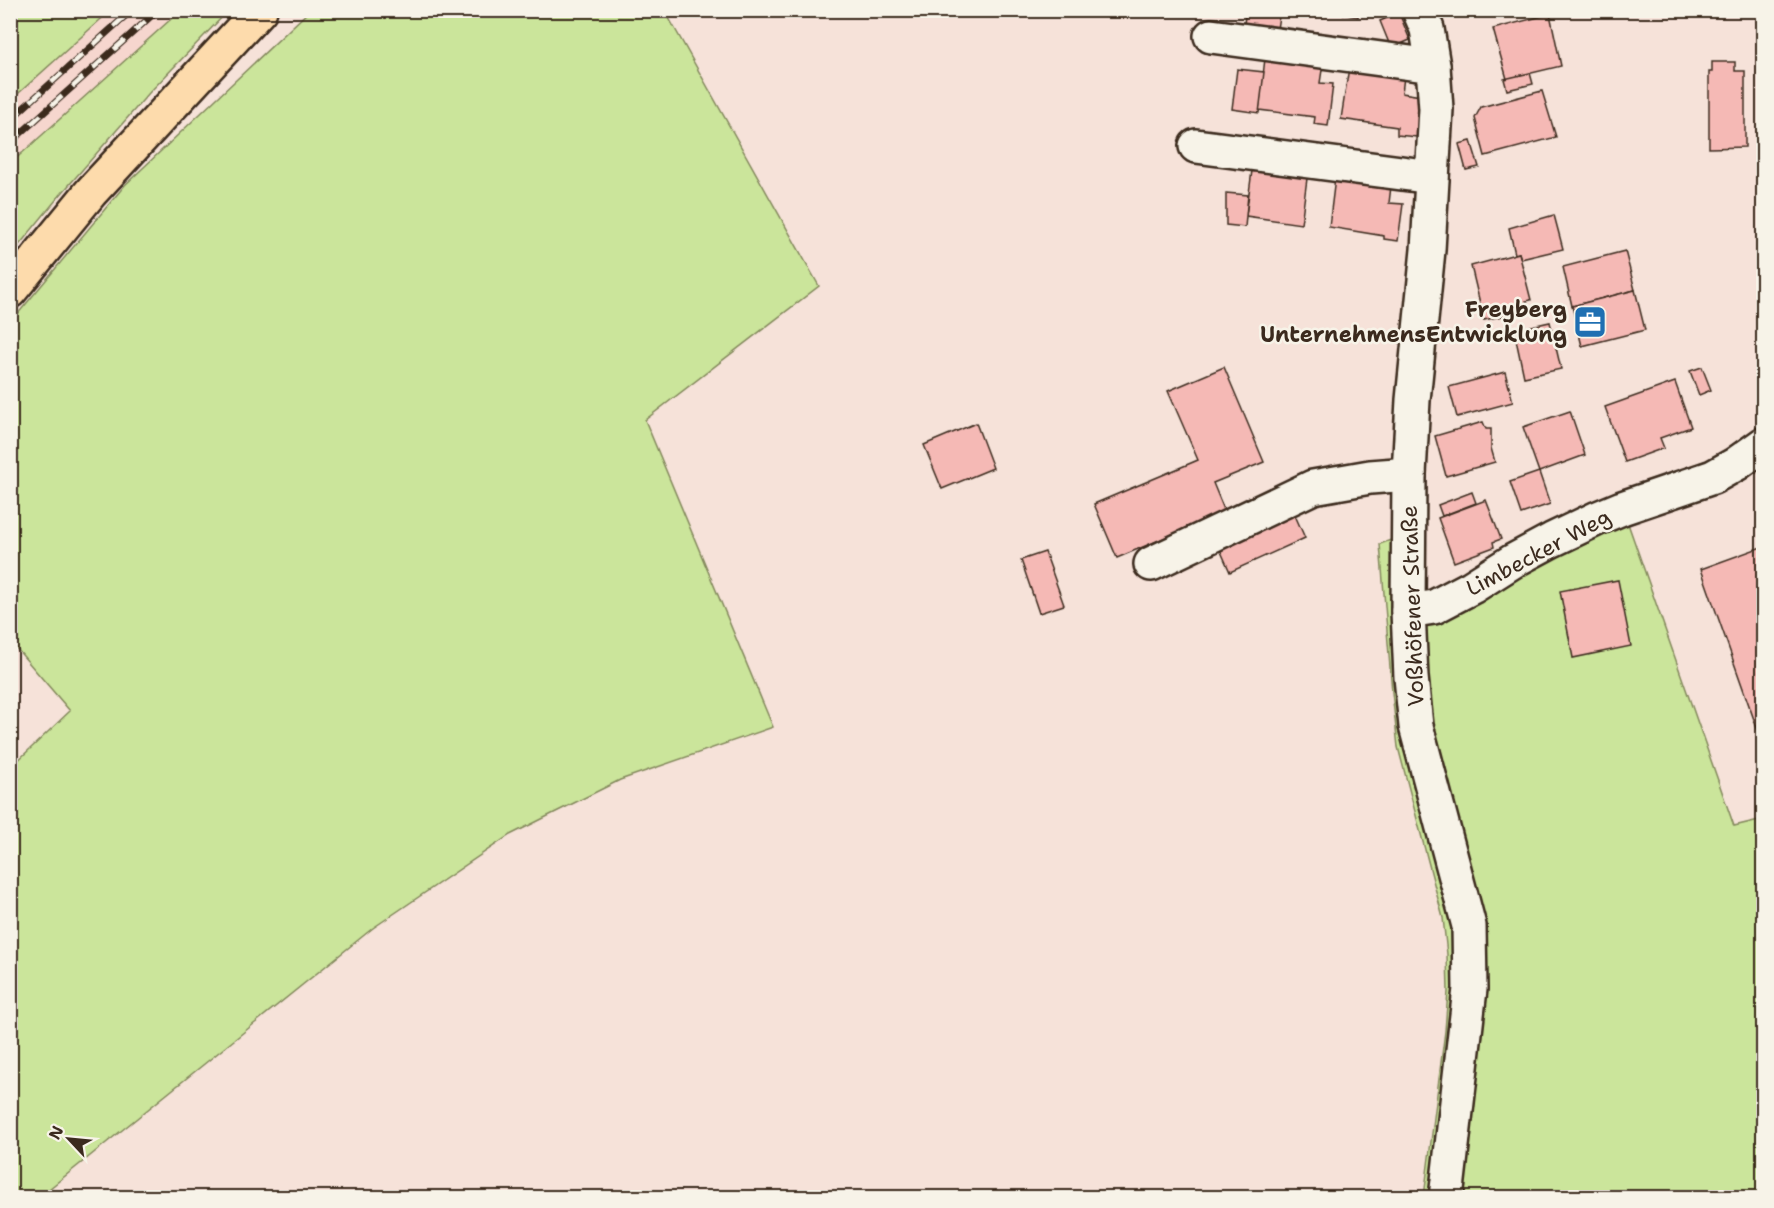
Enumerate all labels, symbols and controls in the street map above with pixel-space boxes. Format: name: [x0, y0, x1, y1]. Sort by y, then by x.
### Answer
place label: Freyberg UnternehmensEntwicklung: [1260, 295, 1567, 349]
office icon: Freyberg UnternehmensEntwicklung: [1572, 304, 1608, 340]
street label: Limbecker Weg: [1461, 502, 1616, 603]
street label: Voßhöfener Straße: [1394, 505, 1431, 707]
north arrow: [39, 1109, 99, 1169]
text: N: [44, 1122, 68, 1143]

